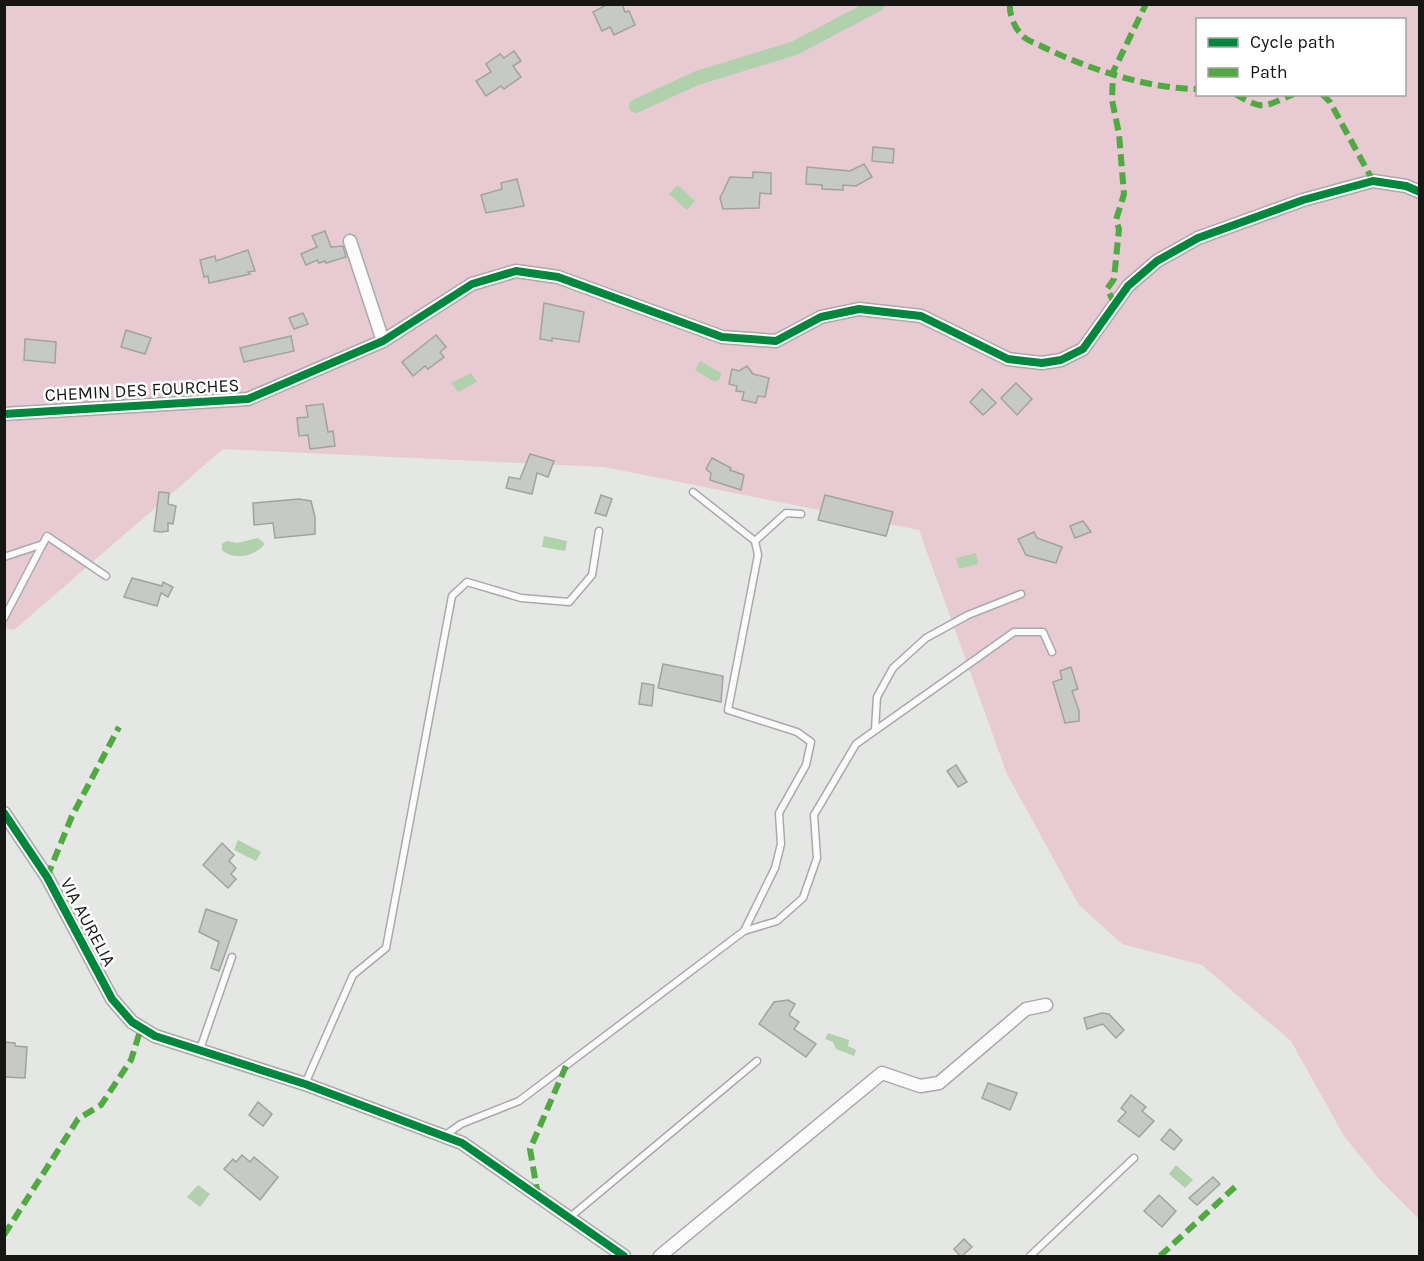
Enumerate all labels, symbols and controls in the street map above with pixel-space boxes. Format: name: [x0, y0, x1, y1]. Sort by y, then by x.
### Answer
legend: [1196, 18, 1406, 96]
text: Cycle path: [1250, 31, 1335, 53]
text: Path: [1250, 61, 1288, 83]
street label: CHEMIN DES FOURCHES: [44, 374, 240, 406]
street label: VIA AURELIA: [56, 874, 120, 970]

